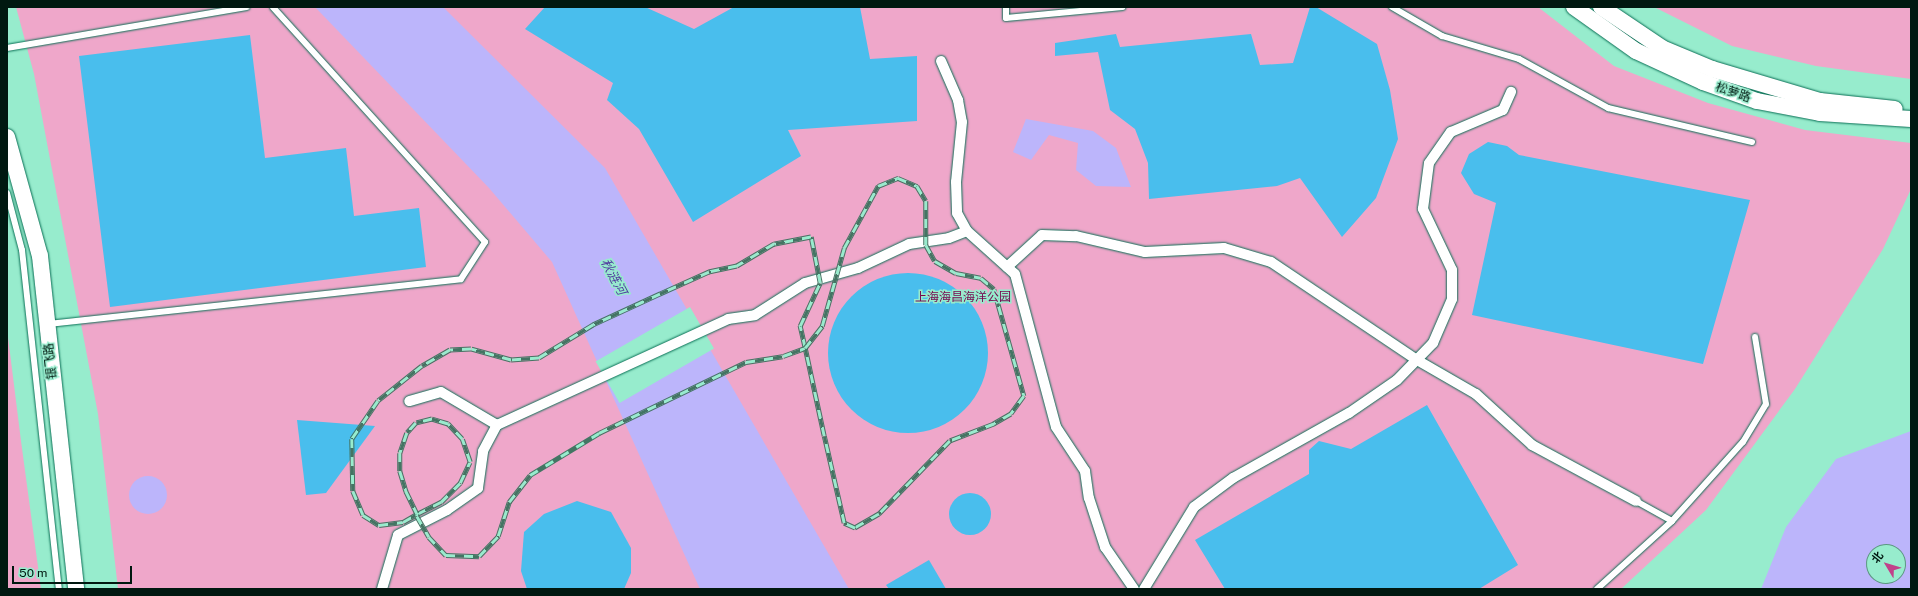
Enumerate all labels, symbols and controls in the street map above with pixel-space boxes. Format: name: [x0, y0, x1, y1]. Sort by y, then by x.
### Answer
street label: 松萝路: [1714, 80, 1752, 106]
water label: 秋涟河: [597, 256, 629, 298]
park label: 上海海昌海洋公园: [915, 291, 1011, 305]
street label: 银飞路: [42, 342, 60, 380]
north arrow: [1866, 544, 1906, 584]
text: 北: [1869, 549, 1885, 565]
scale bar: [14, 558, 134, 584]
text: 50 m: [19, 566, 47, 580]

